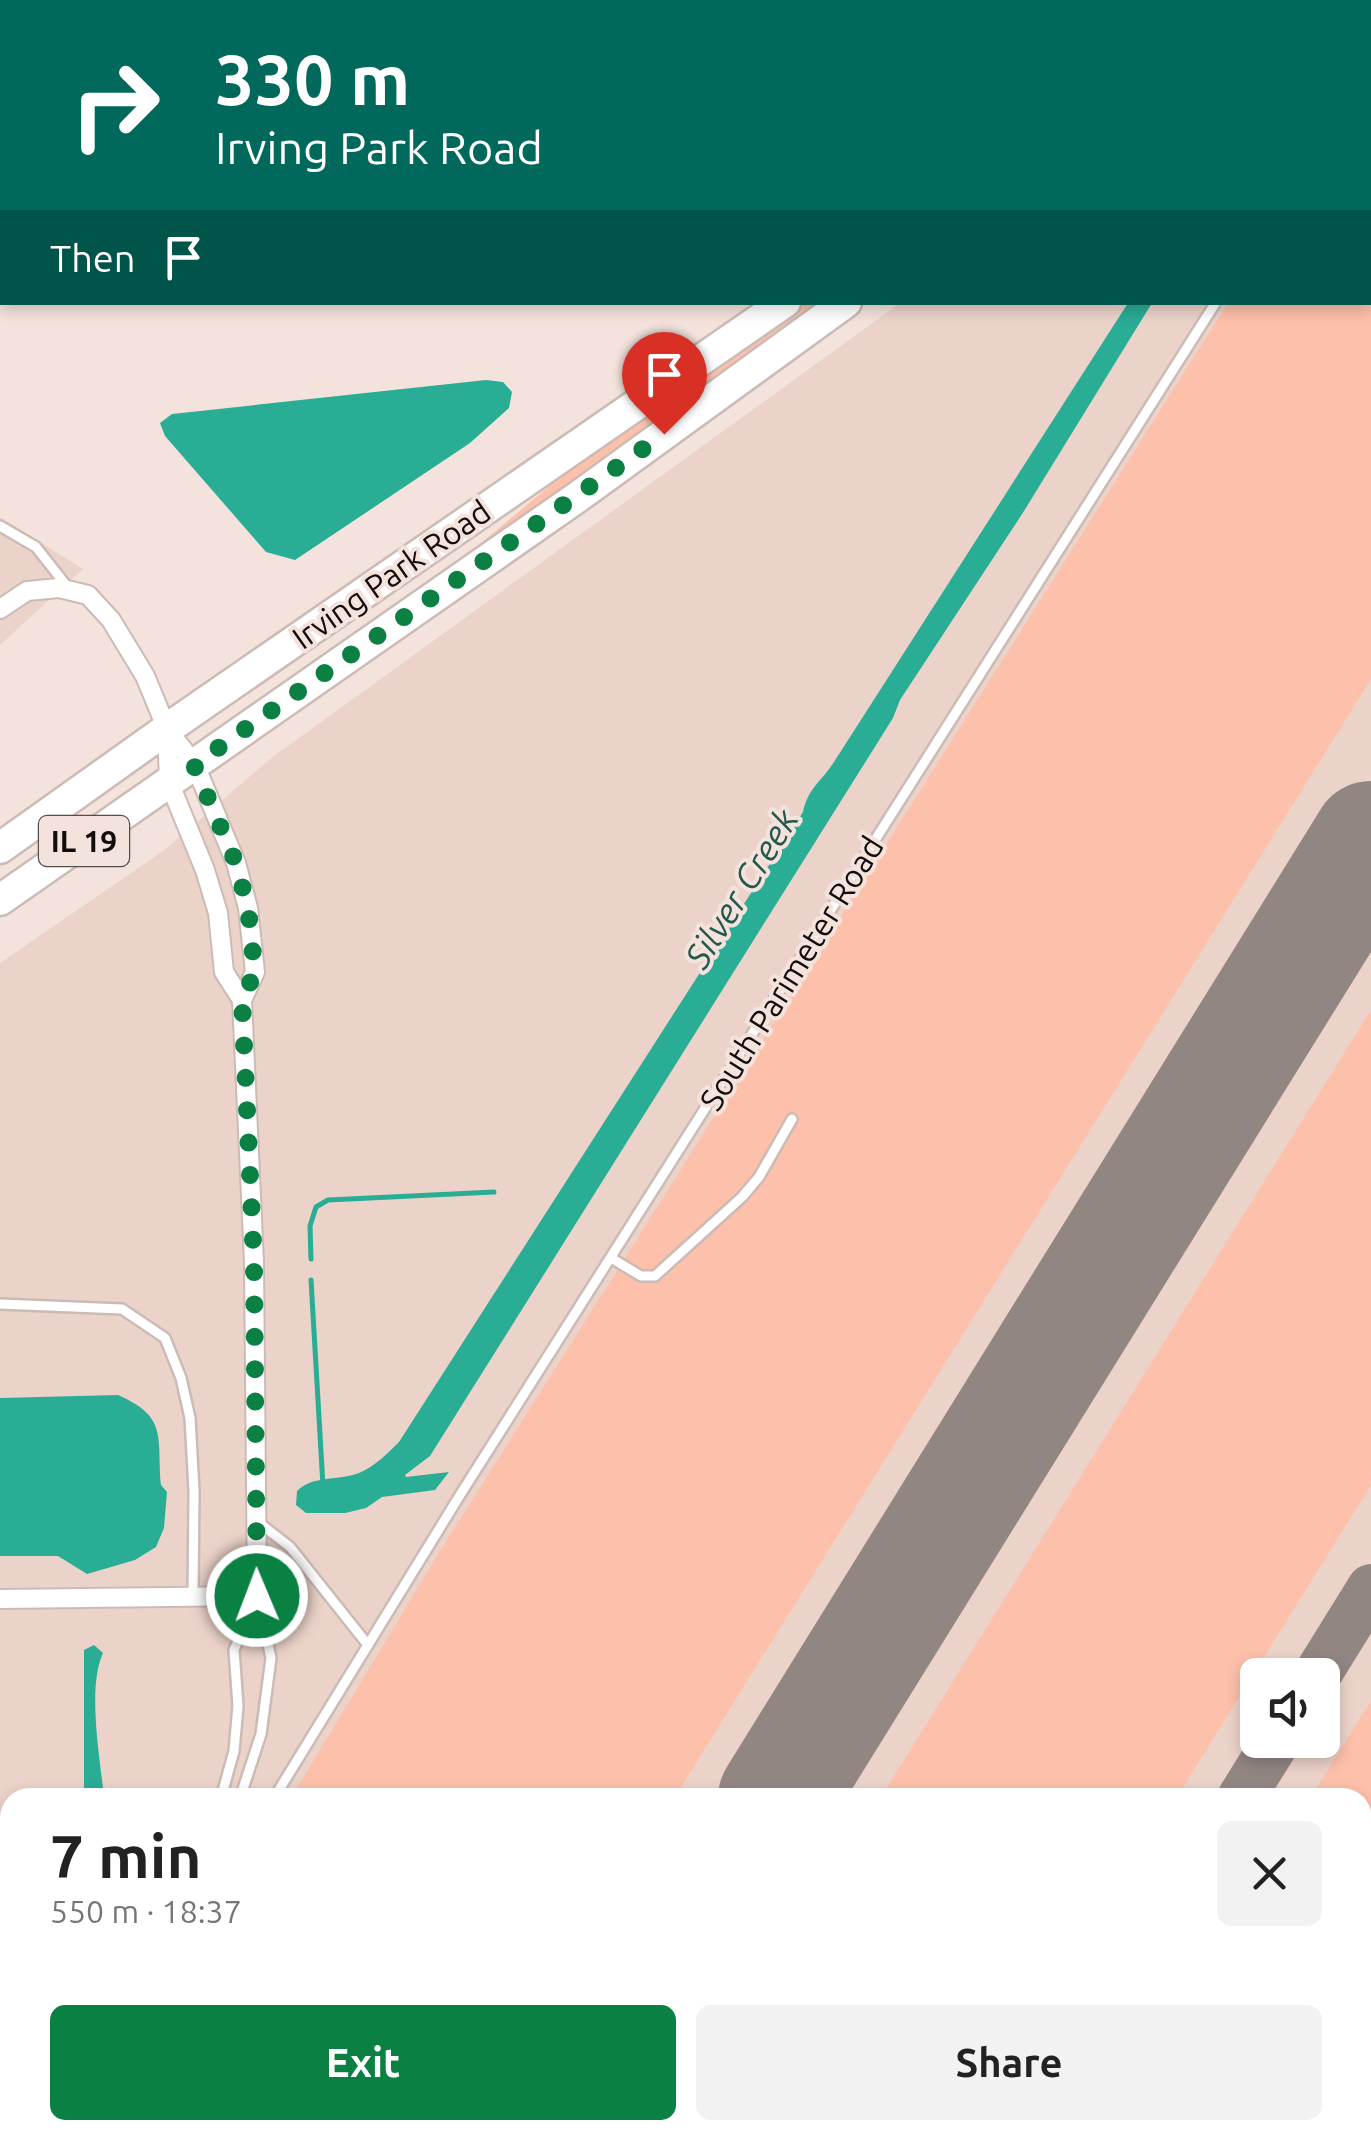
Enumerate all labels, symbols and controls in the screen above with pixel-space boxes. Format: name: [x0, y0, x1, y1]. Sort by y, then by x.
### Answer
icon: right: [50, 40, 180, 170]
text: 330 m: [215, 40, 410, 118]
text: Irving Park Road: [215, 122, 543, 173]
icon: arrive: [156, 230, 211, 285]
text: Then: [50, 237, 136, 279]
pin: [622, 332, 707, 435]
icon: arrive: [637, 347, 692, 402]
street label: Irving Park Road: [285, 492, 497, 656]
water label: Silver Creek: [676, 801, 806, 976]
road number: IL 19: [39, 816, 129, 866]
street label: South Parimeter Road: [692, 830, 890, 1116]
position arrow: [205, 1544, 309, 1648]
map controls: [1240, 1658, 1340, 1758]
button: sound: [1240, 1658, 1340, 1758]
button: close: [1217, 1821, 1322, 1926]
text: 7 min: [50, 1822, 202, 1889]
text: 550 m · 18:37: [50, 1893, 242, 1929]
button: Exit: [50, 2005, 676, 2120]
button: Share: [696, 2005, 1322, 2120]

